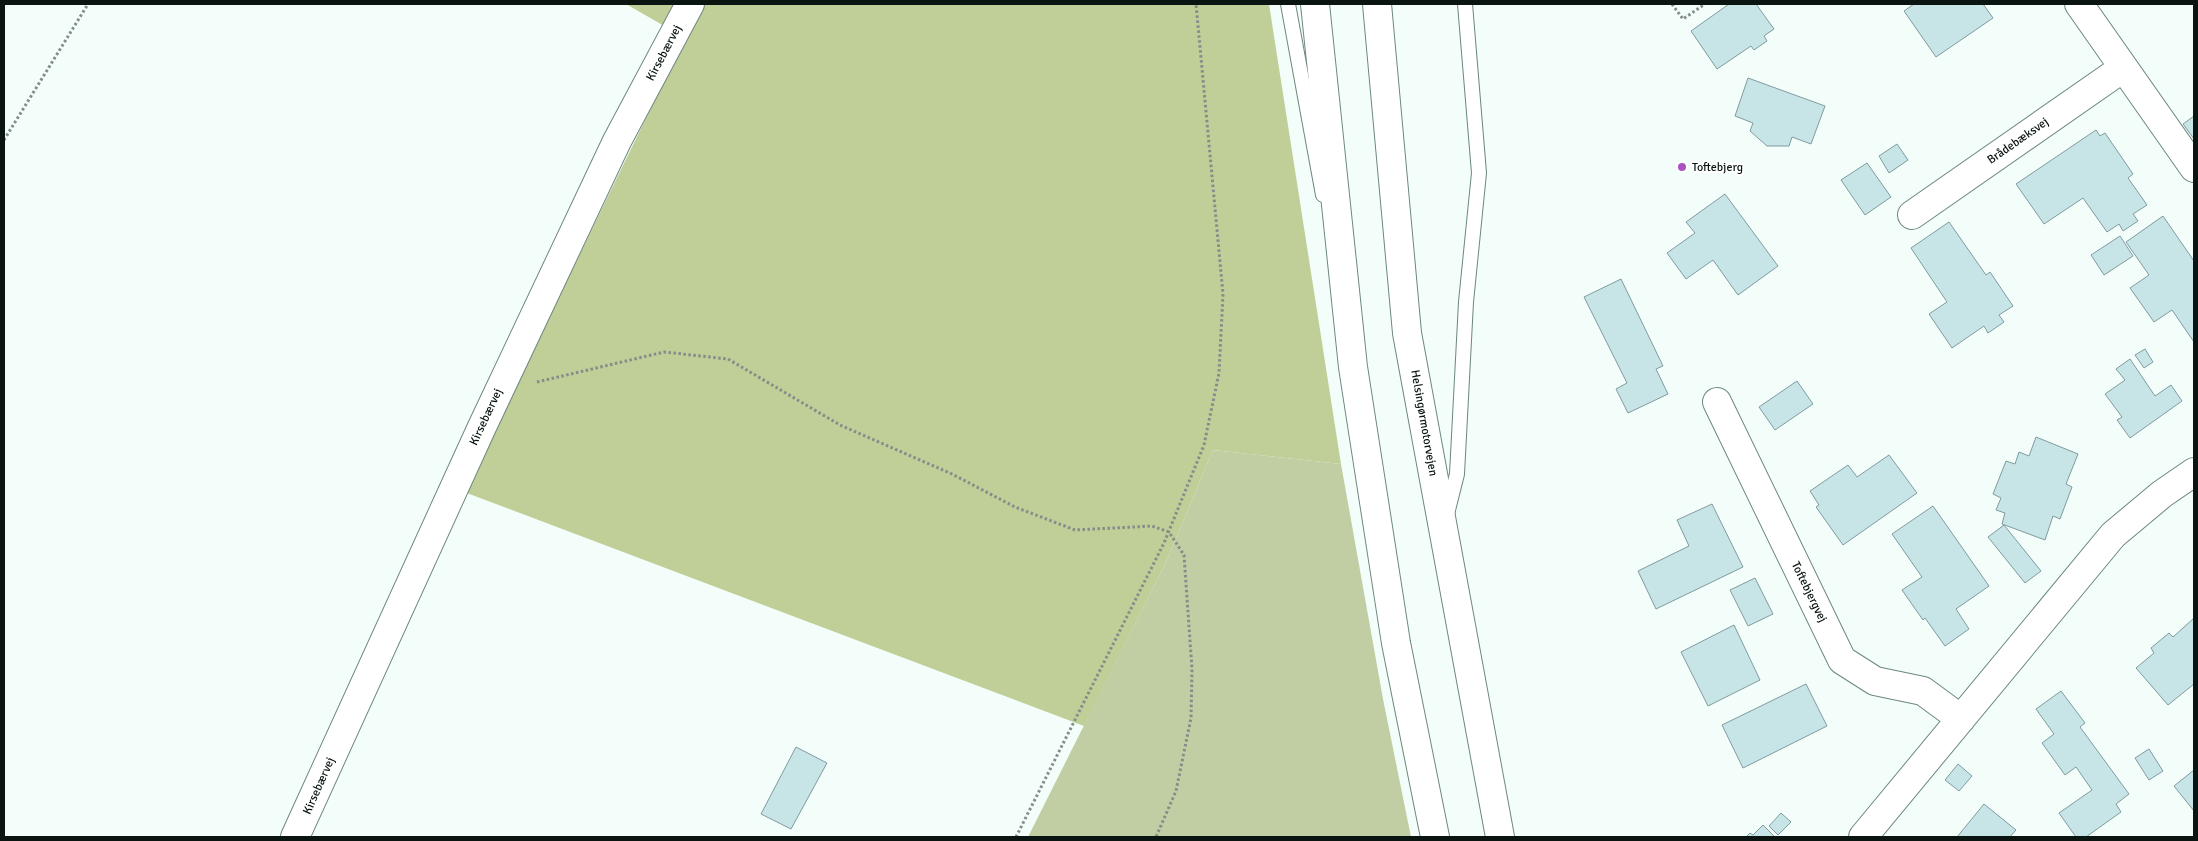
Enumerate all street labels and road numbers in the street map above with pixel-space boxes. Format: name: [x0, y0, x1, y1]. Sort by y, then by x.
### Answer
street label: Kirsebærvej: [643, 22, 685, 84]
street label: Brådebæksvej: [1984, 114, 2052, 168]
street label: Helsingørmotorvejen: [1407, 369, 1441, 477]
street label: Kirsebærvej: [466, 386, 506, 448]
street label: Toftebjergvej: [1788, 559, 1830, 625]
street label: Kirsebærvej: [300, 755, 338, 817]

